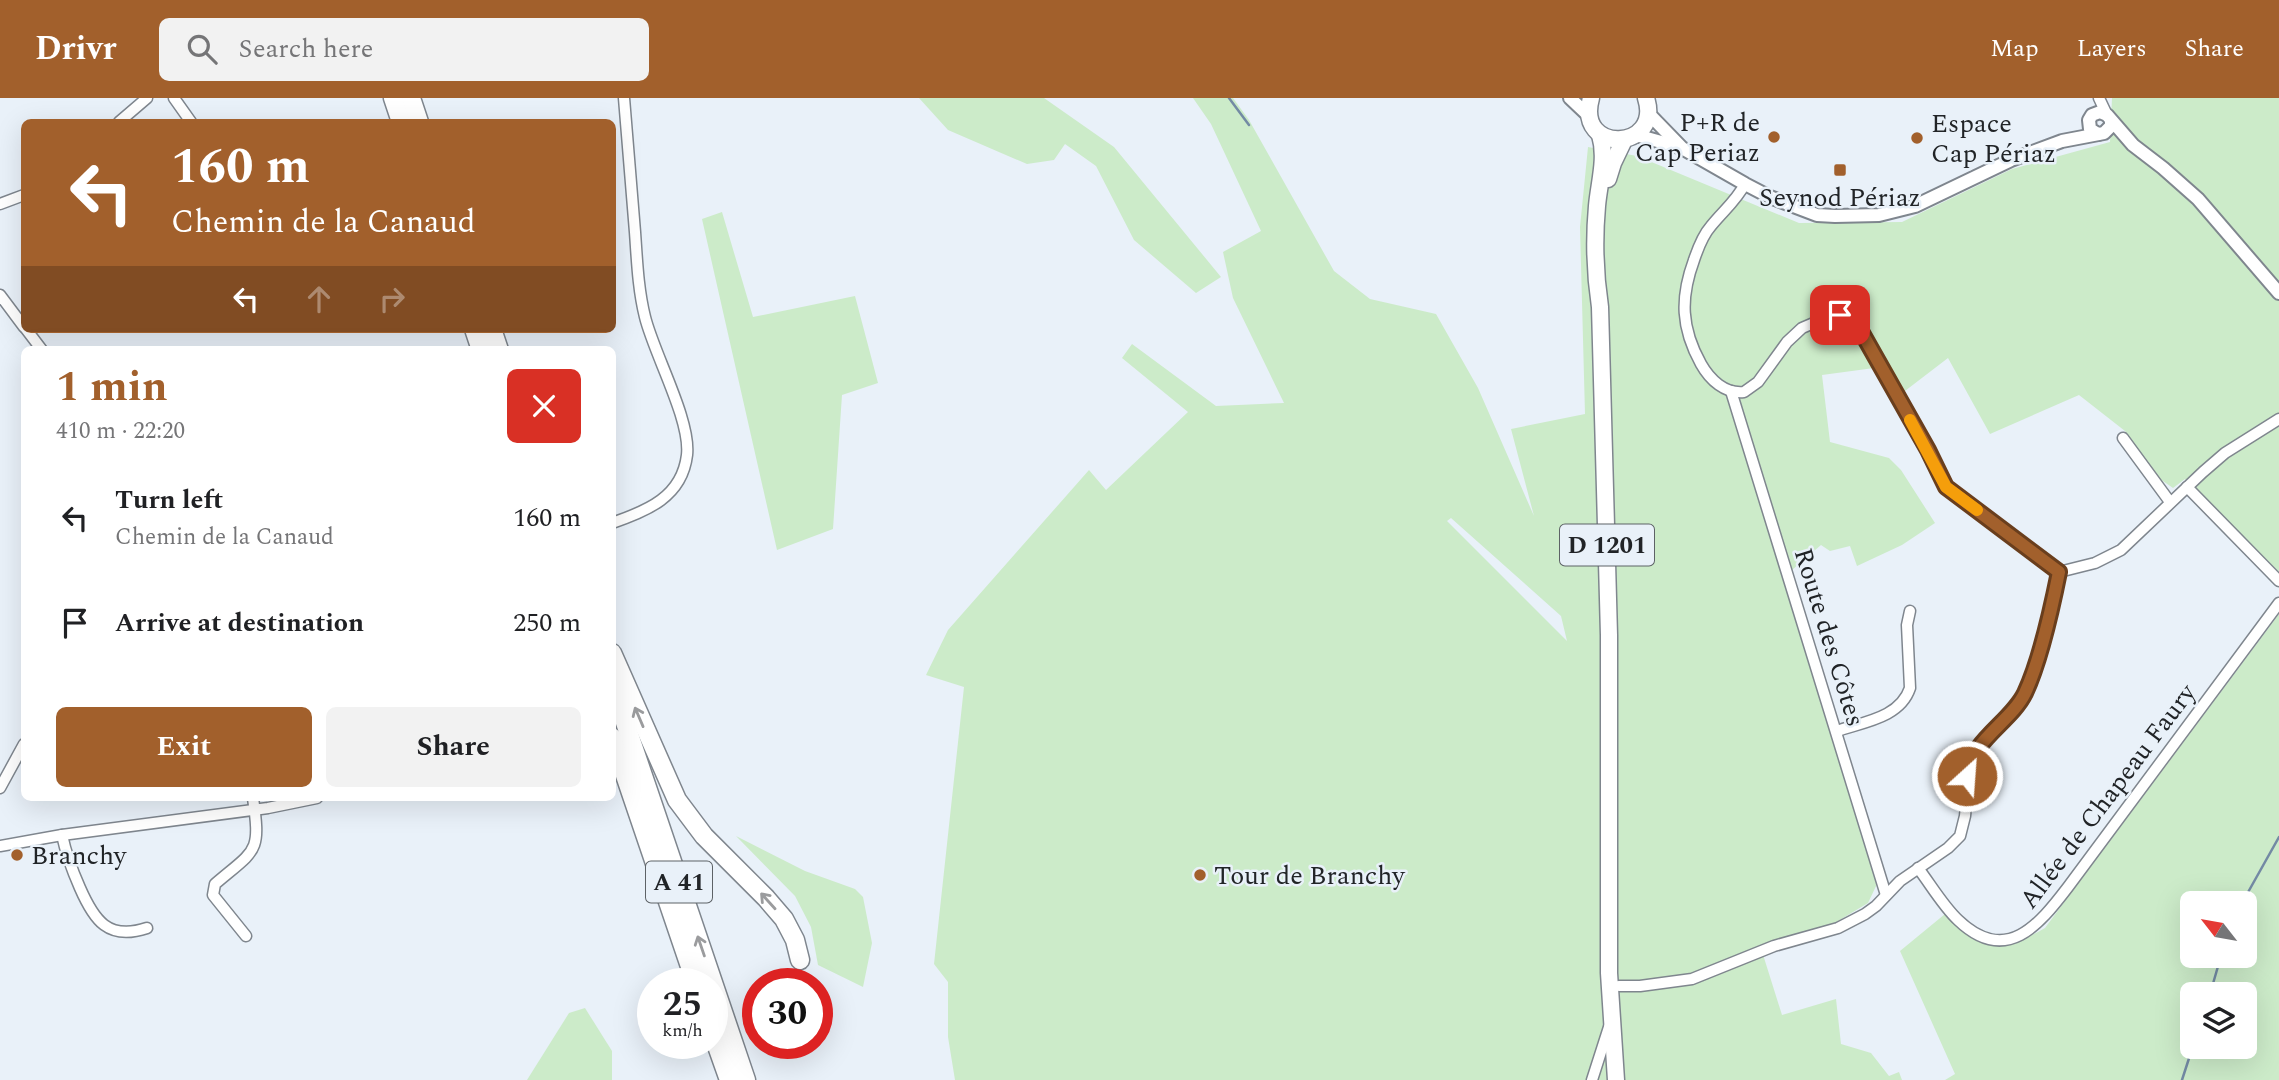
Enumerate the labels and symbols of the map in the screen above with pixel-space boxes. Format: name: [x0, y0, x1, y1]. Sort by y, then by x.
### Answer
place label: P+R de Cap Periaz: [1635, 103, 1760, 173]
place label: Espace Cap Périaz: [1931, 104, 2056, 174]
marker: P+R de Cap Periaz: [1766, 129, 1782, 145]
marker: Espace Cap Périaz: [1909, 130, 1925, 146]
marker: Seynod Périaz: [1832, 162, 1848, 178]
place label: Seynod Périaz: [1759, 178, 1921, 218]
pin: [1810, 285, 1870, 345]
road number: D 1201: [1560, 524, 1654, 565]
street label: Route des Côtes: [1783, 543, 1875, 732]
street label: Allée de Chapeau Faury: [2010, 674, 2207, 918]
one-way arrow: [632, 707, 645, 728]
position arrow: [1930, 739, 2004, 813]
place label: Branchy: [31, 836, 128, 876]
marker: Branchy: [9, 847, 25, 863]
place label: Tour de Branchy: [1214, 856, 1406, 896]
road number: A 41: [646, 862, 712, 902]
marker: Tour de Branchy: [1192, 867, 1208, 883]
north arrow: [2180, 891, 2258, 968]
one-way arrow: [760, 892, 776, 910]
one-way arrow: [694, 935, 706, 957]
speed limit sign: 30: [742, 968, 833, 1059]

